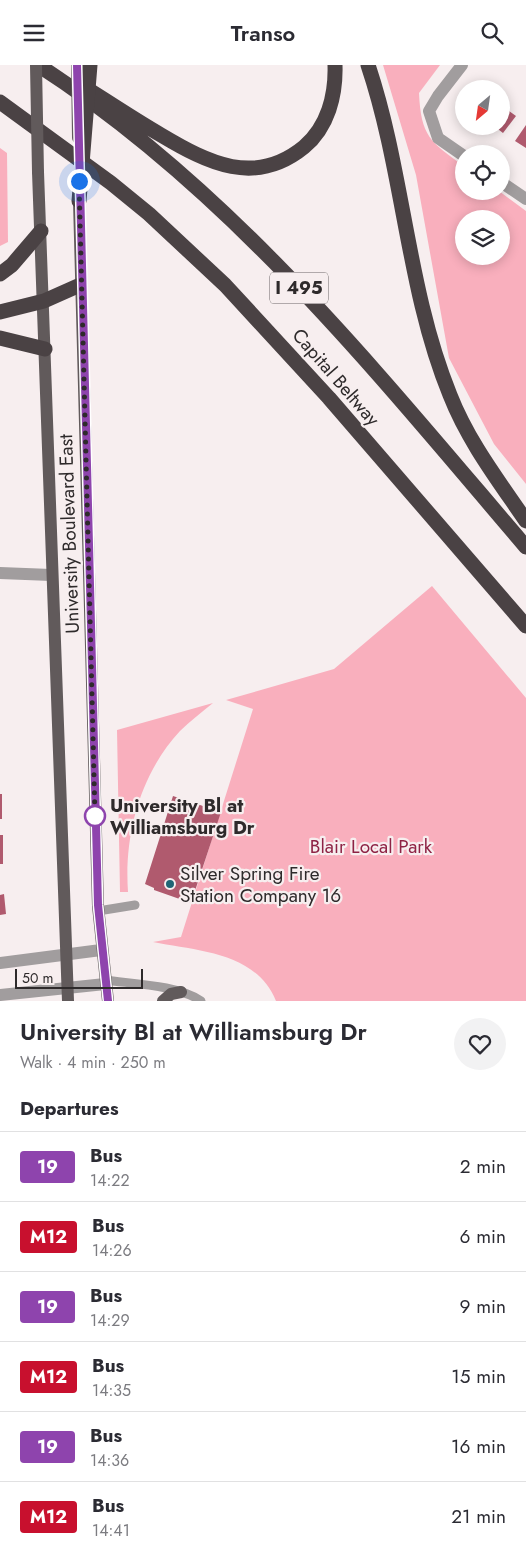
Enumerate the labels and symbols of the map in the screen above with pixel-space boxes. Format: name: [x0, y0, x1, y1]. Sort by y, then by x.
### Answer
north arrow: [455, 80, 510, 135]
your location: [67, 169, 92, 194]
road number: I 495: [270, 273, 328, 303]
street label: Capital Beltway: [286, 322, 386, 432]
street label: University Boulevard East: [52, 433, 86, 634]
place label: University Bl at Williamsburg Dr: [110, 792, 255, 841]
marker: University Bl at Williamsburg Dr: [84, 805, 106, 827]
park label: Blair Local Park: [310, 833, 433, 860]
place label: Silver Spring Fire Station Company 16: [180, 860, 341, 909]
marker: Silver Spring Fire Station Company 16: [164, 878, 176, 890]
scale bar: [15, 966, 142, 989]

